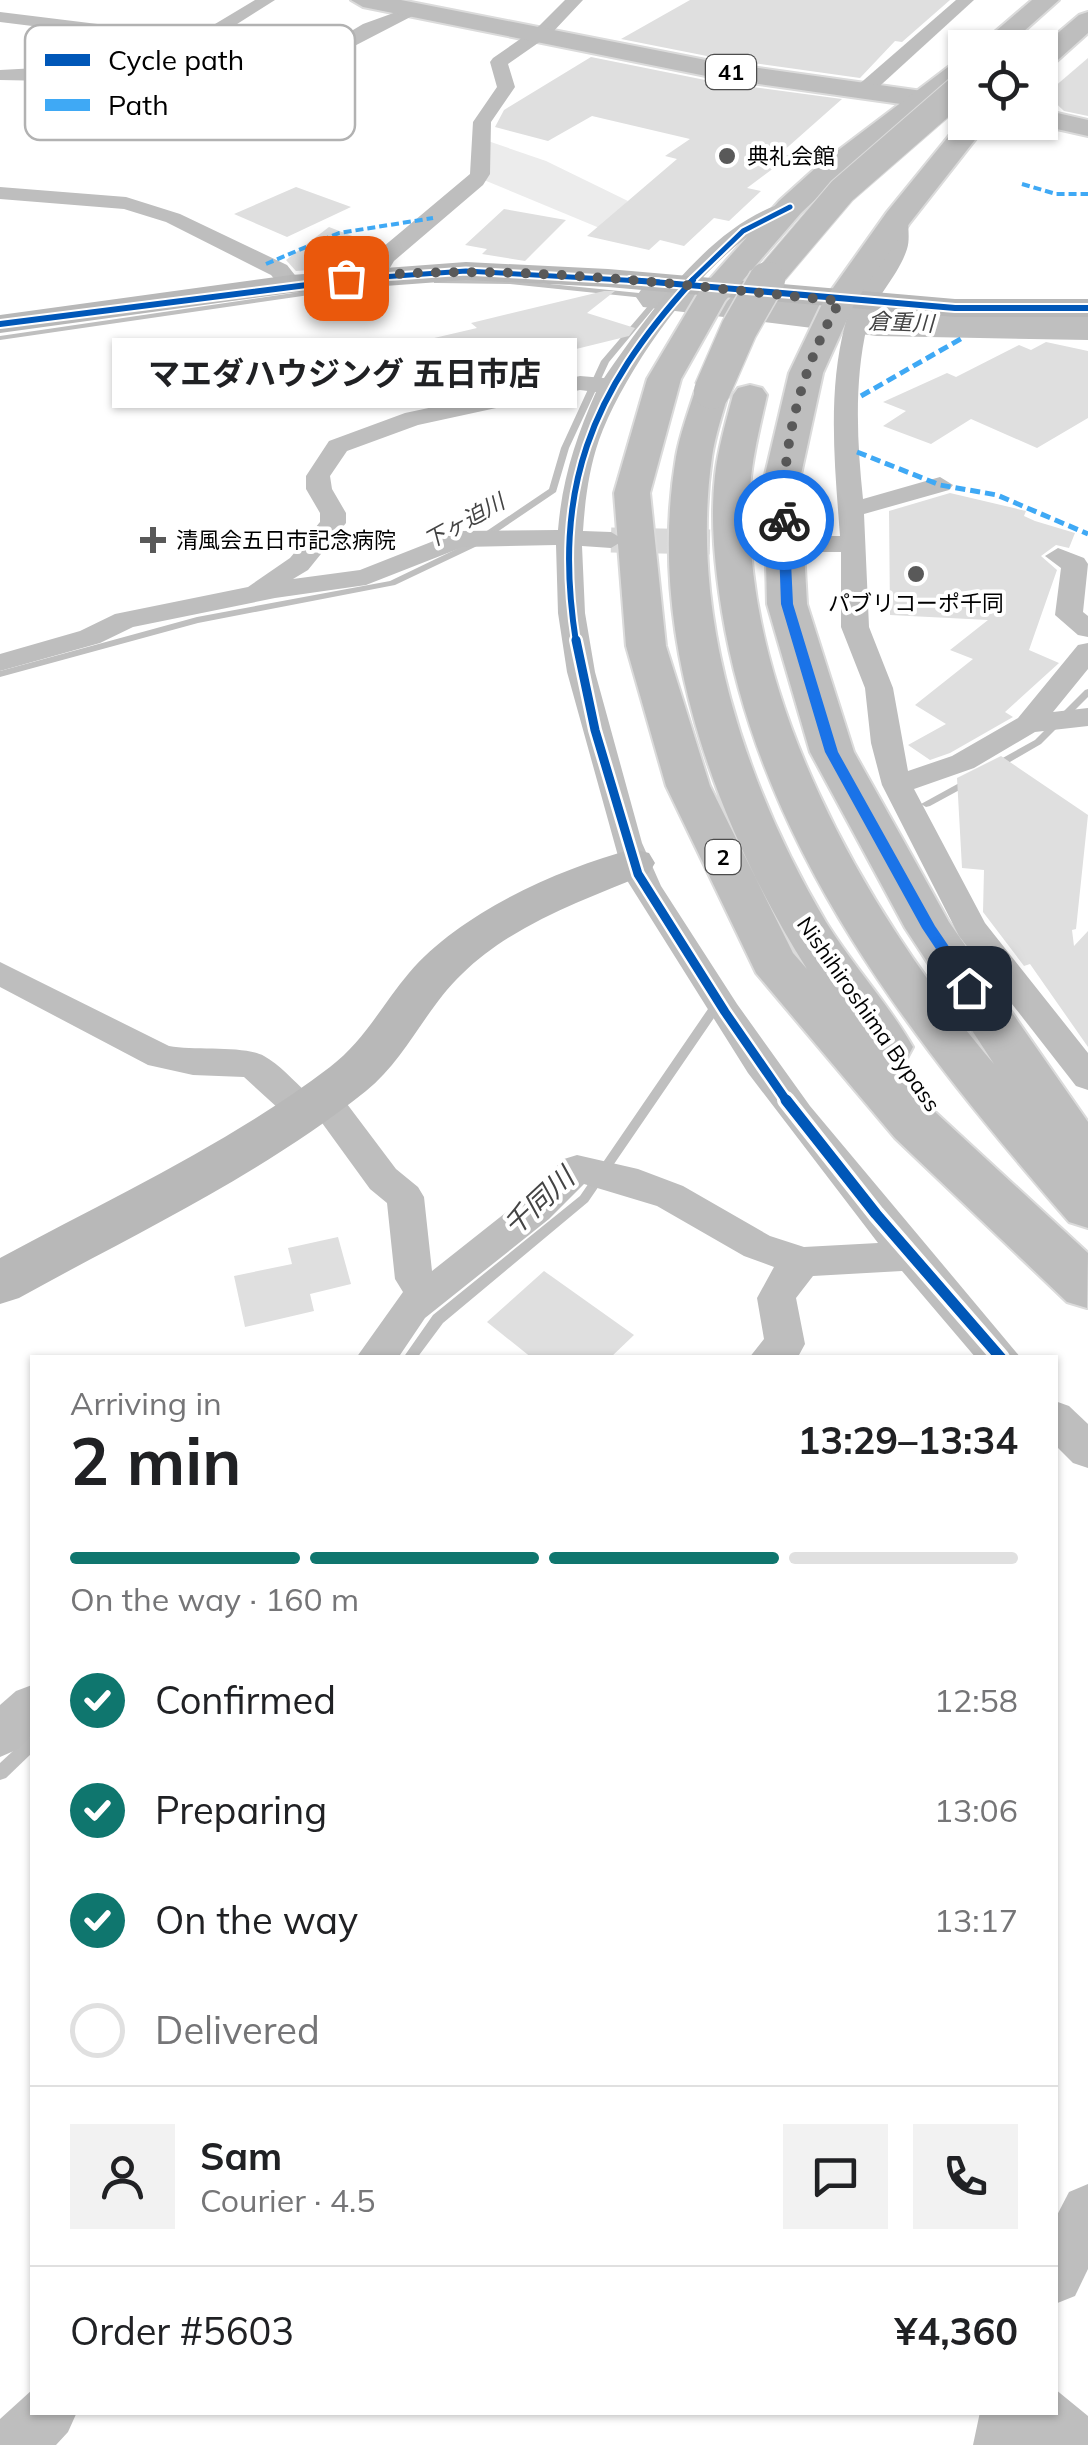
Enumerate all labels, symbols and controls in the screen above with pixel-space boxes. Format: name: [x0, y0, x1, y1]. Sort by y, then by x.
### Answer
legend: [25, 25, 355, 140]
map controls: [948, 30, 1058, 140]
button: locate: [948, 30, 1058, 140]
text: Cycle path: [108, 42, 244, 77]
road number: 41: [706, 55, 756, 89]
text: Path: [108, 87, 169, 122]
place label: 典礼会館: [747, 142, 835, 170]
marker: 典礼会館: [716, 145, 738, 167]
pin: [304, 236, 389, 321]
icon: bag: [319, 251, 374, 306]
water label: 倉重川: [868, 307, 936, 337]
callout: マエダハウジング 五日市店: [114, 338, 578, 408]
text: マエダハウジング 五日市店: [148, 353, 541, 393]
courier: [734, 470, 834, 570]
water label: 下ヶ迫川: [419, 486, 511, 555]
icon: bike: [757, 493, 812, 548]
place label: 清風会五日市記念病院: [176, 526, 396, 554]
marker: 清風会五日市記念病院: [140, 527, 166, 553]
marker: パブリコーポ千同: [905, 563, 927, 585]
place label: パブリコーポ千同: [828, 589, 1004, 617]
road number: 2: [706, 840, 740, 874]
street label: Nishihiroshima Bypass: [791, 911, 947, 1117]
pin: [927, 946, 1012, 1031]
icon: home: [942, 961, 997, 1016]
water label: 千同川: [495, 1158, 583, 1242]
text: Arriving in: [70, 1383, 222, 1423]
text: 13:29–13:34: [798, 1416, 1018, 1464]
text: 2 min: [70, 1420, 241, 1501]
text: On the way · 160 m: [70, 1579, 359, 1619]
icon: check: [70, 1673, 125, 1728]
text: Confirmed: [155, 1676, 336, 1724]
text: 12:58: [934, 1680, 1018, 1720]
icon: check: [70, 1783, 125, 1838]
text: Preparing: [155, 1786, 327, 1834]
text: 13:06: [934, 1790, 1018, 1830]
icon: check: [70, 1893, 125, 1948]
text: On the way: [155, 1896, 358, 1944]
text: 13:17: [934, 1900, 1018, 1940]
text: Delivered: [155, 2006, 320, 2054]
button: person: [70, 2124, 175, 2229]
button: chat: [783, 2124, 888, 2229]
button: phone: [913, 2124, 1018, 2229]
text: Sam: [200, 2132, 282, 2180]
text: Courier · 4.5: [200, 2180, 376, 2220]
text: Order #5603: [70, 2307, 294, 2355]
text: ¥4,360: [895, 2307, 1018, 2355]

